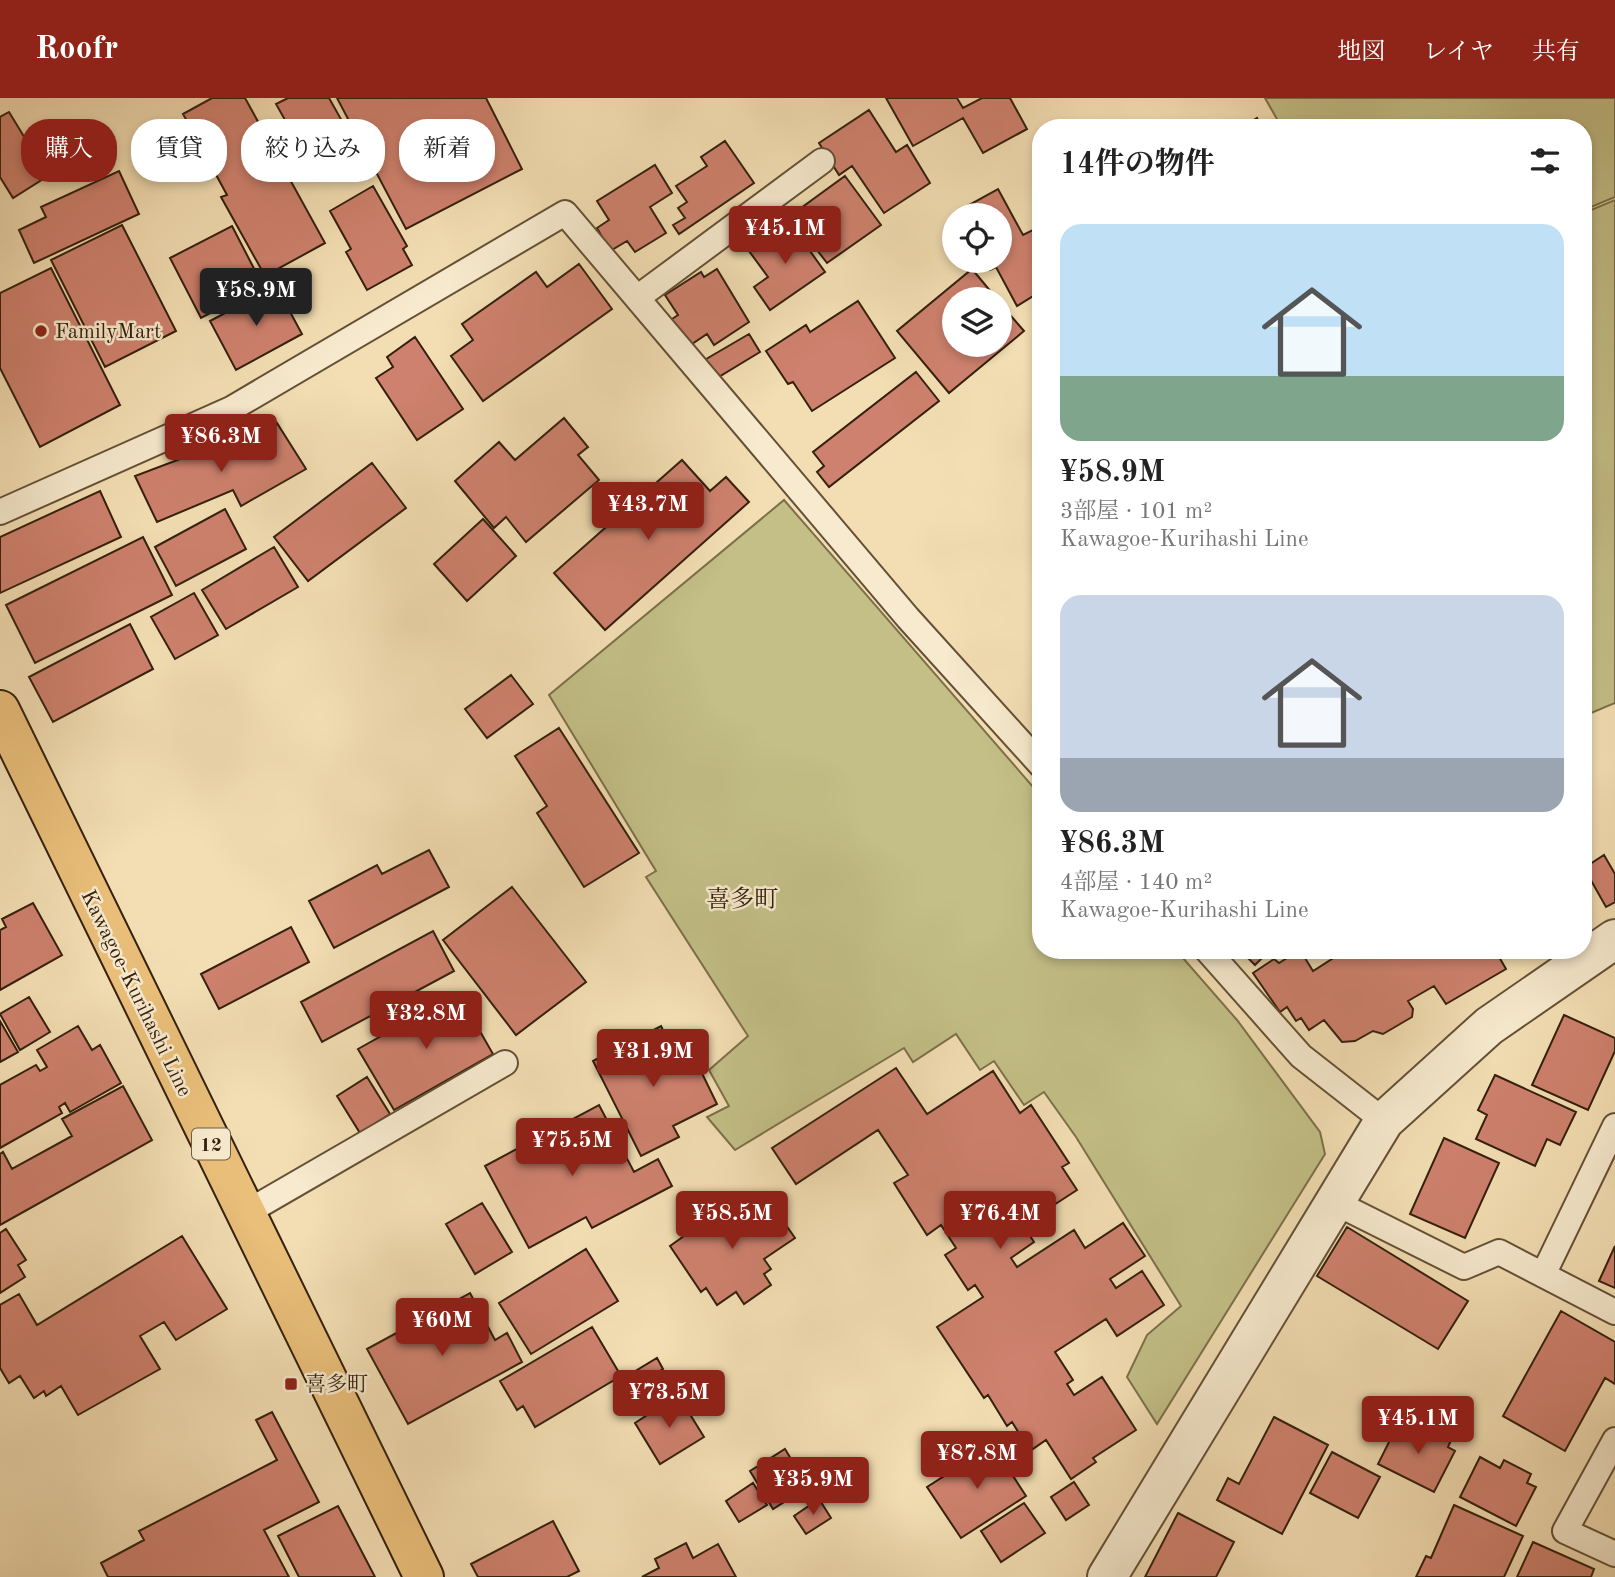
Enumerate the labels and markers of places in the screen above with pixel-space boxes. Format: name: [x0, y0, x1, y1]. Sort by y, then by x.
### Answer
pin: ¥45.1M: [728, 206, 842, 266]
pin: ¥58.9M: [199, 268, 313, 328]
place label: FamilyMart: [55, 322, 161, 343]
marker: FamilyMart: [33, 323, 49, 339]
pin: ¥86.3M: [164, 414, 278, 474]
pin: ¥43.7M: [591, 482, 705, 542]
pin: ¥32.8M: [369, 992, 483, 1051]
pin: ¥31.9M: [596, 1030, 710, 1089]
pin: ¥75.5M: [515, 1118, 629, 1178]
pin: ¥58.5M: [675, 1192, 789, 1251]
pin: ¥76.4M: [943, 1192, 1057, 1251]
pin: ¥60M: [401, 1298, 483, 1358]
pin: ¥73.5M: [612, 1370, 726, 1430]
place label: 喜多町: [305, 1373, 368, 1396]
marker: 喜多町: [283, 1376, 299, 1392]
pin: ¥45.1M: [1361, 1396, 1475, 1456]
pin: ¥87.8M: [920, 1432, 1034, 1491]
pin: ¥35.9M: [756, 1458, 870, 1517]

